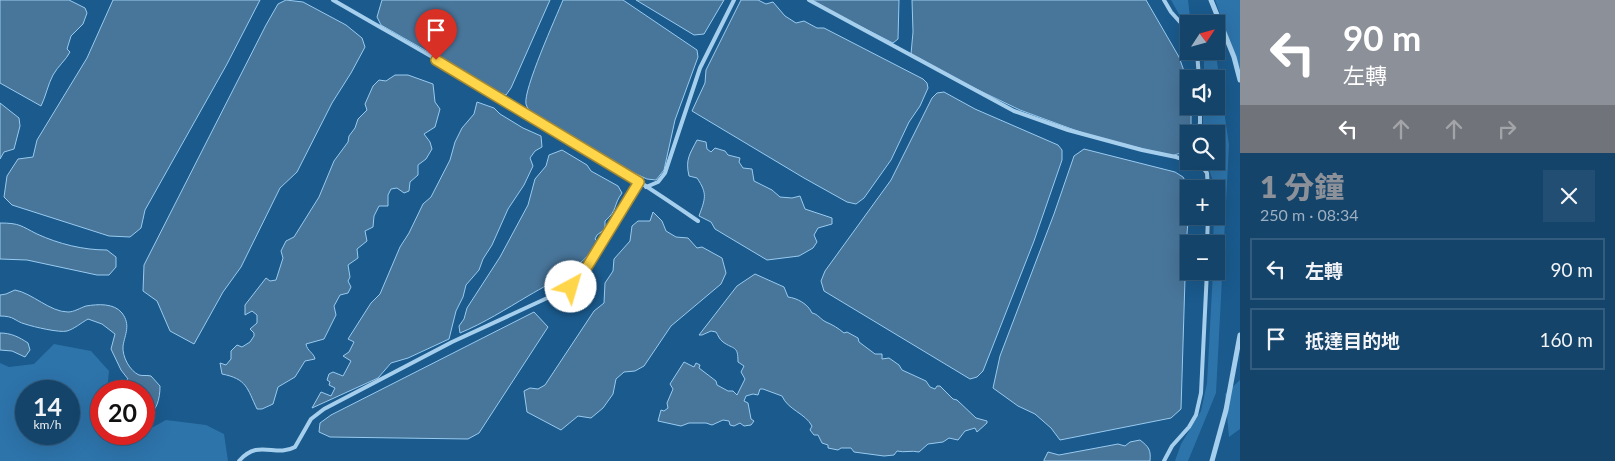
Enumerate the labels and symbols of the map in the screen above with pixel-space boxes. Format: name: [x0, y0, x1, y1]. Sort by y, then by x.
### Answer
pin: [415, 9, 457, 60]
north arrow: [1180, 15, 1225, 60]
position arrow: [544, 260, 596, 312]
speed limit sign: 20: [90, 380, 155, 445]

